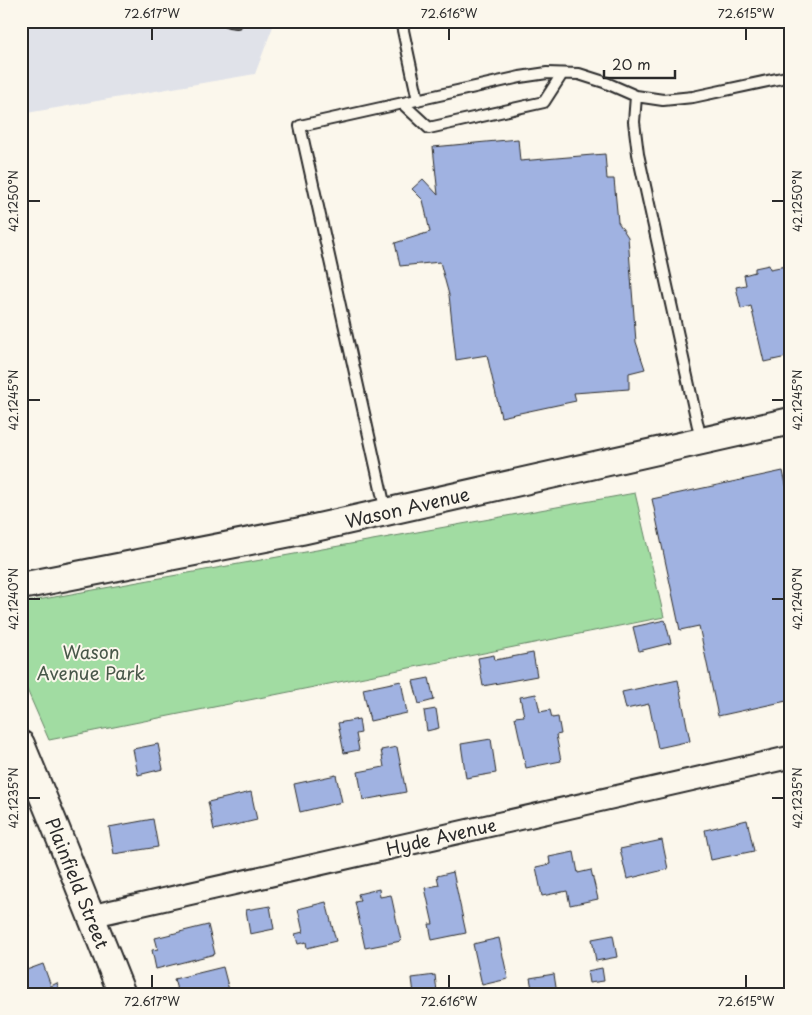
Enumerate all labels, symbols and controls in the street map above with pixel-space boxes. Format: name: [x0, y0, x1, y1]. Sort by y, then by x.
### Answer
text: 72.617°W: [124, 4, 180, 22]
text: 72.616°W: [421, 4, 478, 22]
text: 72.615°W: [718, 4, 775, 22]
scale bar: [604, 48, 676, 80]
text: 20 m: [612, 52, 651, 75]
text: 42.1250°N: [4, 170, 22, 232]
text: 42.1250°N: [788, 170, 806, 232]
text: 42.1245°N: [4, 370, 22, 430]
text: 42.1245°N: [788, 370, 806, 430]
street label: Wason Avenue: [342, 480, 472, 534]
text: 42.1240°N: [4, 568, 22, 630]
text: 42.1240°N: [788, 568, 806, 630]
park label: Wason Avenue Park: [37, 638, 145, 686]
text: 42.1235°N: [4, 767, 22, 829]
text: 42.1235°N: [788, 767, 806, 829]
street label: Hyde Avenue: [383, 810, 499, 862]
street label: Plainfield Street: [39, 813, 117, 953]
text: 72.617°W: [124, 992, 180, 1010]
text: 72.616°W: [421, 992, 478, 1010]
text: 72.615°W: [718, 992, 775, 1010]

